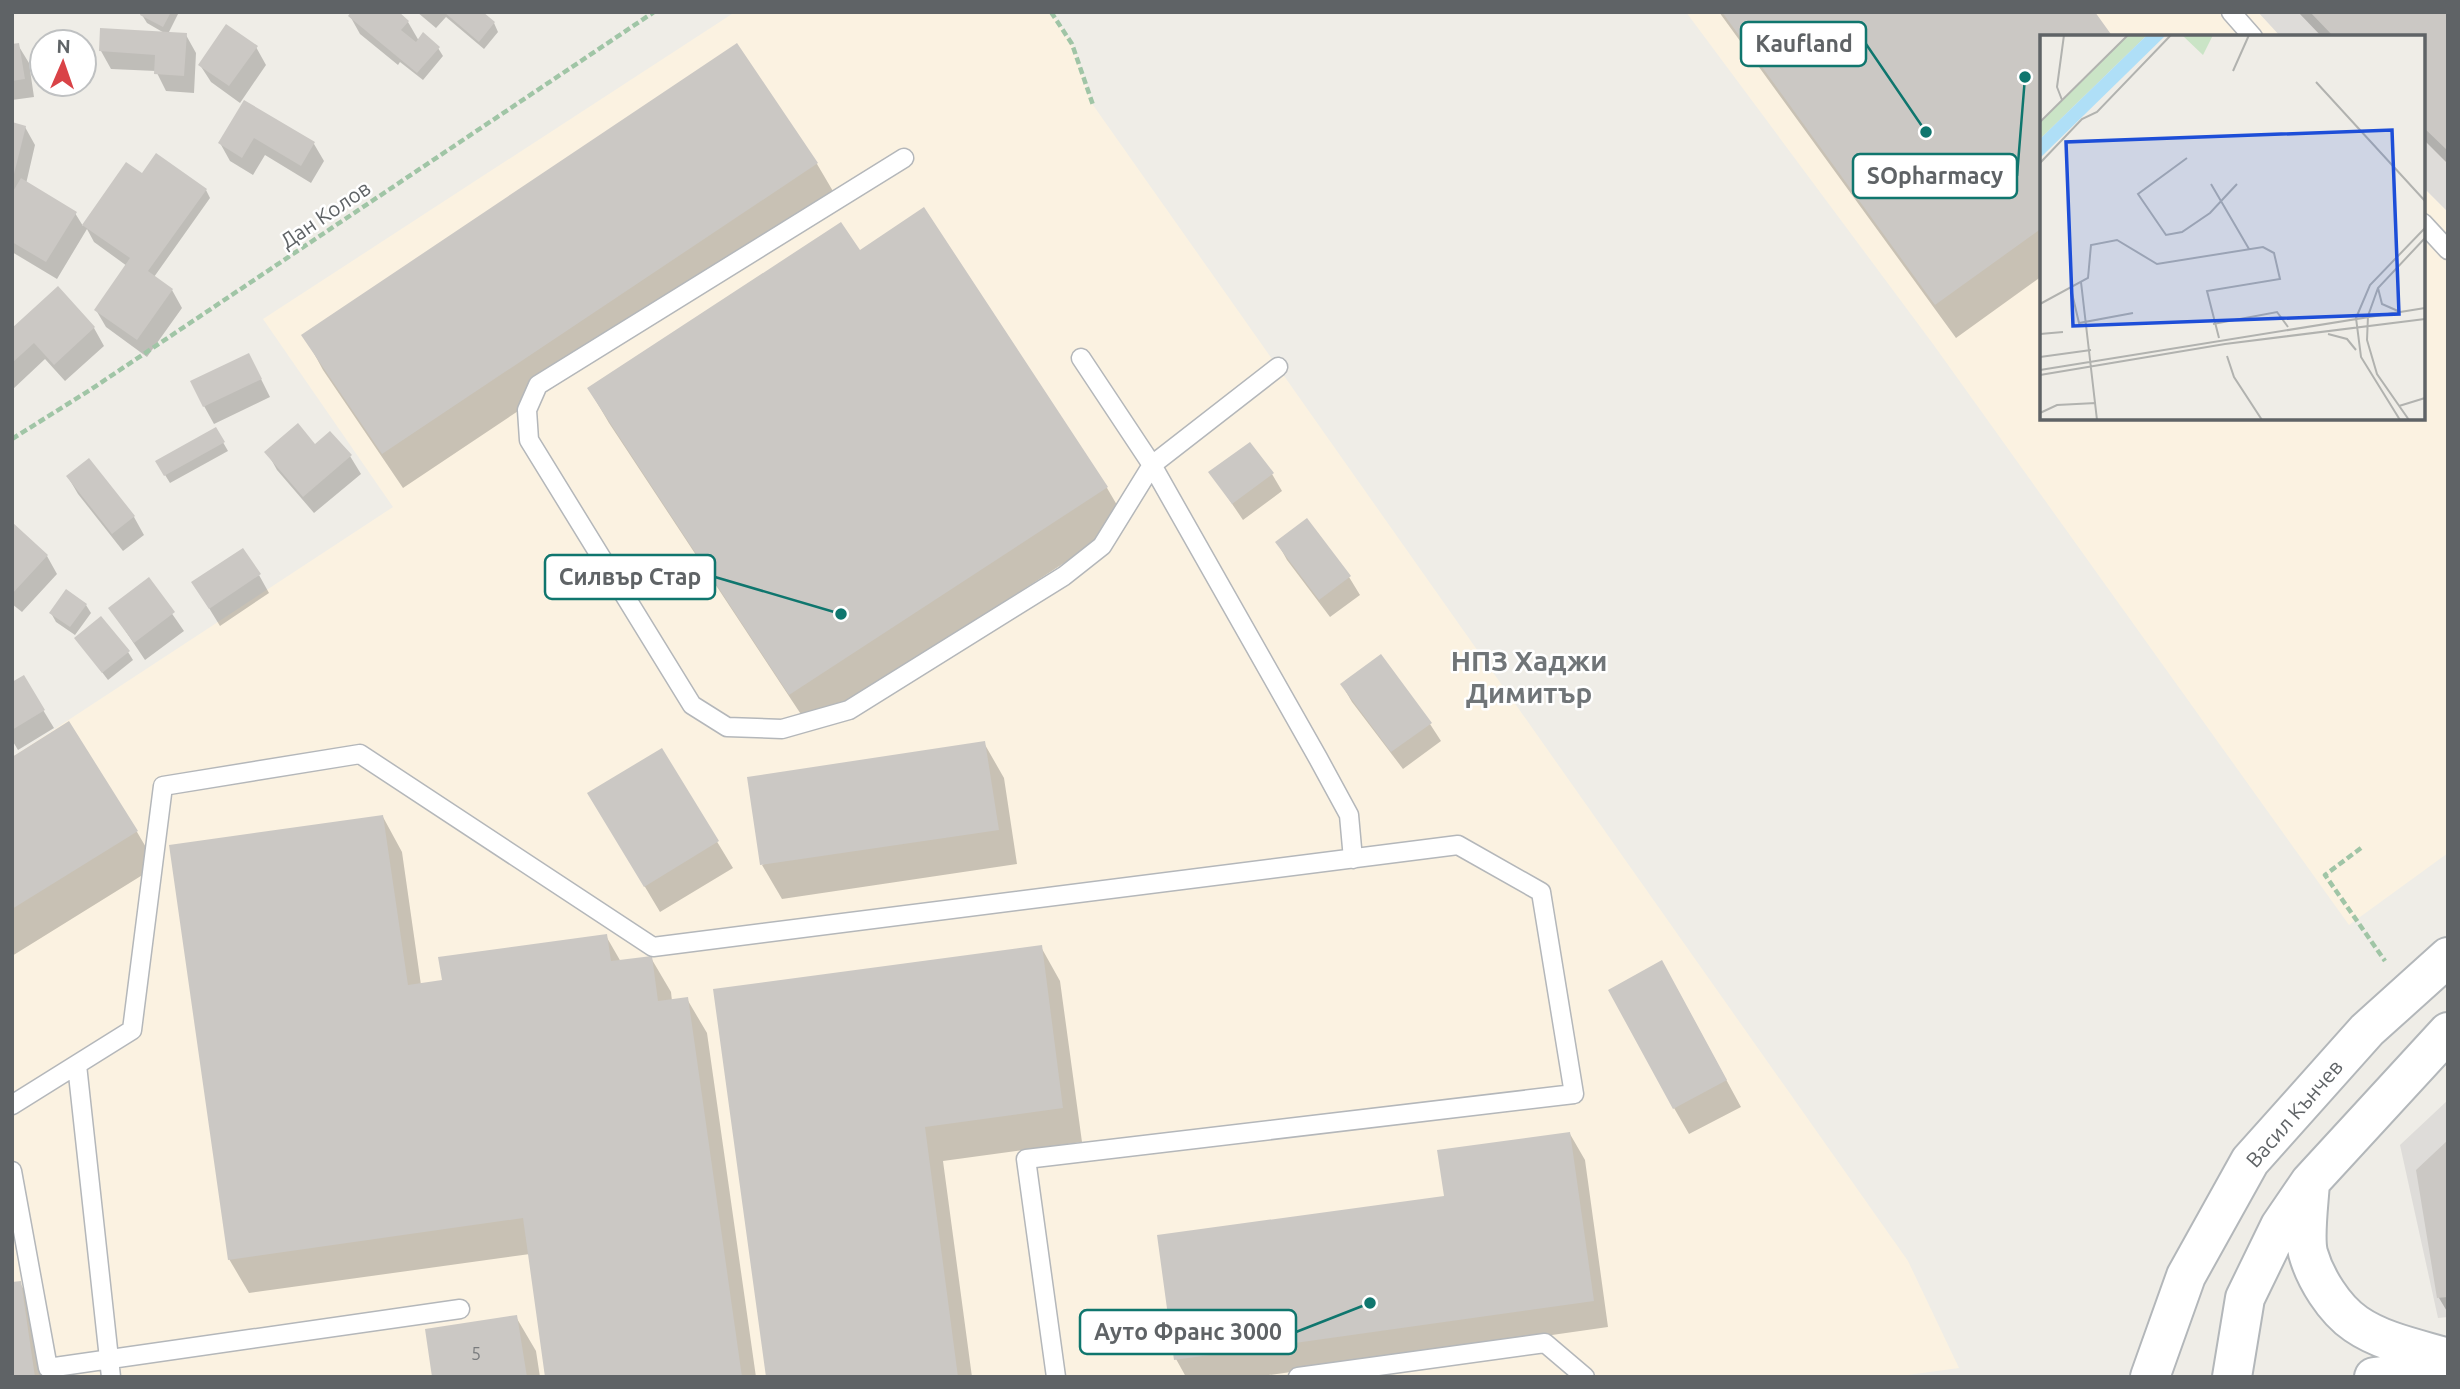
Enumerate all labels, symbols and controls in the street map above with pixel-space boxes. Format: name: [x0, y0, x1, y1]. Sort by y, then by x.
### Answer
callout: Kaufland: [1741, 22, 1866, 66]
north arrow: [28, 28, 98, 98]
text: Kaufland: [1755, 31, 1853, 56]
text: N: [56, 35, 71, 57]
inset map: [2040, 35, 2425, 420]
callout: SOpharmacy: [1853, 154, 2017, 198]
text: SOpharmacy: [1867, 163, 2003, 188]
street label: Дан Колов: [275, 175, 375, 253]
callout: Силвър Стар: [545, 555, 715, 599]
text: Силвър Стар: [559, 564, 701, 589]
district label: НПЗ Хаджи Димитър: [1451, 645, 1607, 708]
street label: Васил Кънчев: [2241, 1054, 2347, 1172]
callout: Ауто Франс 3000: [1080, 1310, 1296, 1354]
text: Ауто Франс 3000: [1094, 1319, 1282, 1344]
house number: 5: [471, 1343, 481, 1363]

